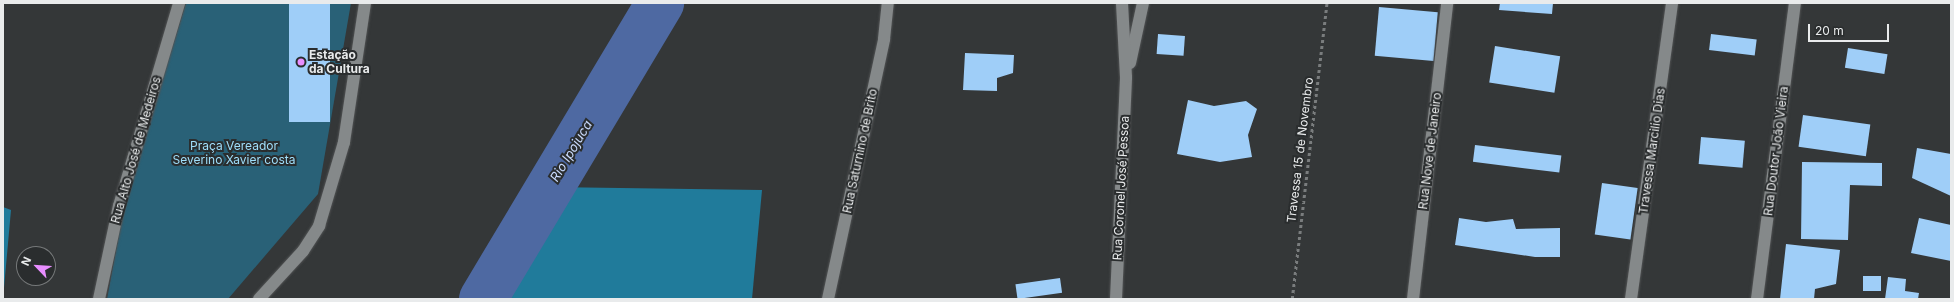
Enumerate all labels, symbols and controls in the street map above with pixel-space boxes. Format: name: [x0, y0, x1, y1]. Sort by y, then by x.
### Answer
scale bar: [1810, 16, 1891, 42]
text: 20 m: [1815, 23, 1844, 38]
place label: Estação da Cultura: [309, 48, 370, 76]
marker: Estação da Cultura: [296, 57, 306, 67]
street label: Rua Alto José de Medeiros: [108, 75, 164, 225]
street label: Travessa 15 de Novembro: [1284, 76, 1316, 224]
street label: Rua Doutor João Vieira: [1761, 85, 1791, 217]
street label: Rua Saturnino de Brito: [840, 87, 880, 215]
street label: Travessa Marcilio Dias: [1636, 87, 1668, 215]
street label: Rua Nove de Janeiro: [1416, 92, 1444, 210]
street label: Rua Coronel José Pessoa: [1110, 115, 1132, 261]
water label: Rio Ipojuca: [547, 118, 595, 184]
park label: Praça Vereador Severino Xavier costa: [173, 139, 295, 167]
north arrow: [16, 246, 56, 286]
text: N: [18, 255, 34, 268]

